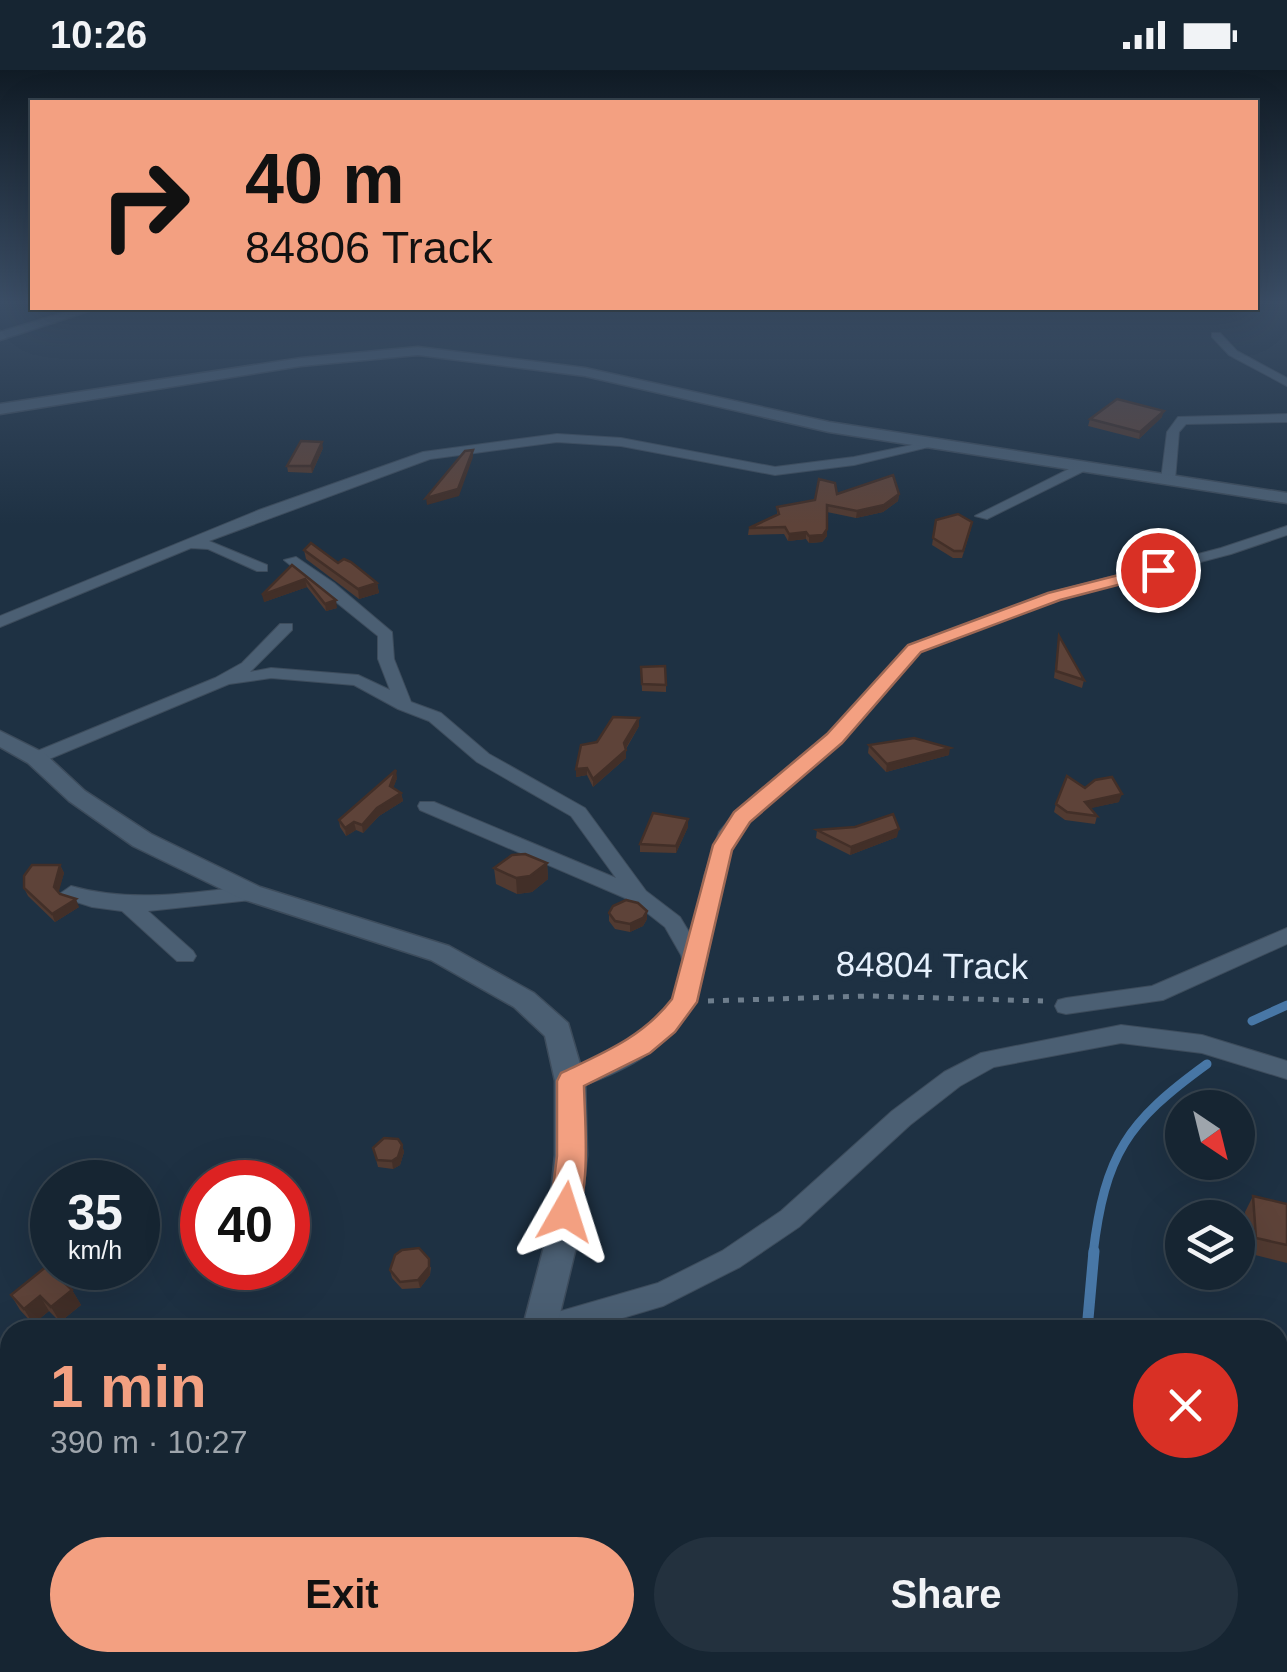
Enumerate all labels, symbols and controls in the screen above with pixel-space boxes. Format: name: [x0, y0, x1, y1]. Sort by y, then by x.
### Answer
text: 10:26: [50, 14, 147, 56]
icon: right: [80, 140, 210, 270]
text: 40 m: [245, 140, 405, 218]
text: 84806 Track: [245, 222, 493, 273]
pin: [1116, 528, 1201, 613]
icon: arrive: [1131, 543, 1186, 598]
street label: 84804 Track: [835, 944, 1029, 986]
north arrow: [1165, 1090, 1255, 1180]
map controls: [1165, 1090, 1255, 1290]
speed limit sign: 40: [180, 1160, 310, 1290]
position arrow: [513, 1160, 617, 1264]
text: 35: [67, 1185, 123, 1241]
button: layers: [1165, 1200, 1255, 1290]
text: km/h: [68, 1236, 122, 1264]
text: 1 min: [50, 1353, 207, 1420]
button: close: [1133, 1353, 1238, 1458]
text: 390 m · 10:27: [50, 1424, 247, 1460]
button: Exit: [50, 1537, 634, 1652]
button: Share: [654, 1537, 1238, 1652]

